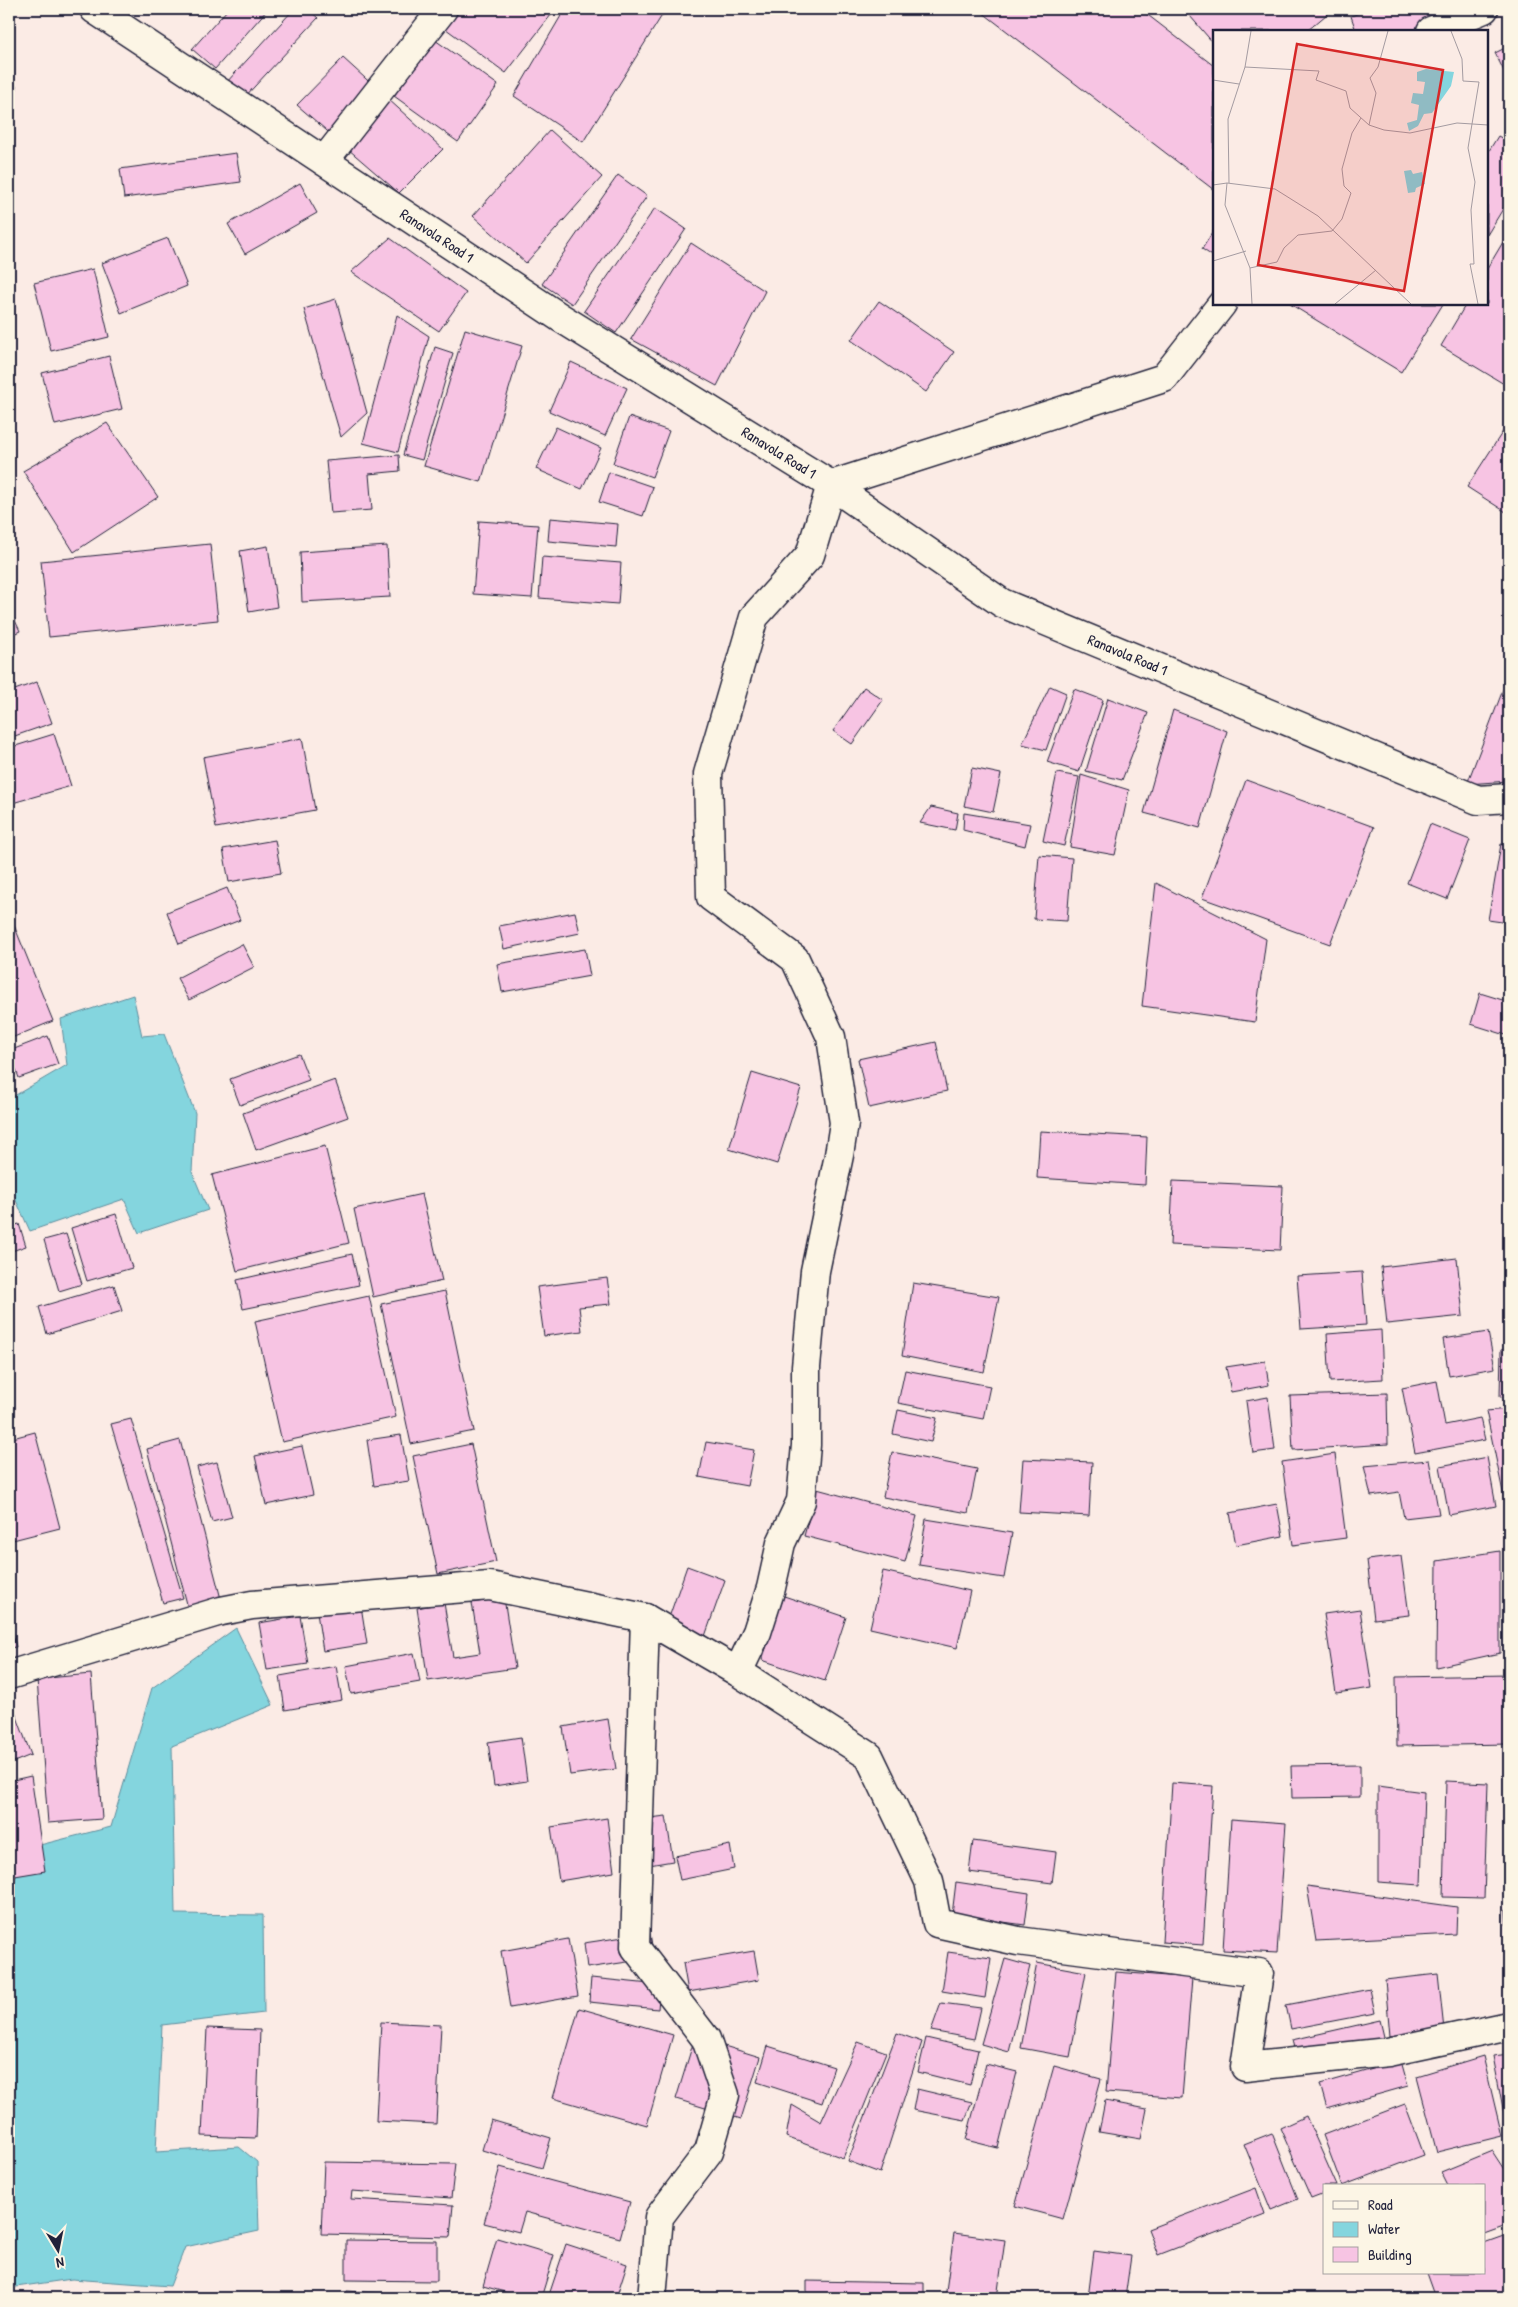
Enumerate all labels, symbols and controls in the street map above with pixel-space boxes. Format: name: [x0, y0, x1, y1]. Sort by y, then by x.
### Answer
inset map: [1213, 30, 1488, 305]
street label: Ranavola Road 1: [396, 203, 478, 267]
street label: Ranavola Road 1: [738, 421, 820, 483]
street label: Ranavola Road 1: [1085, 629, 1171, 680]
legend: [1323, 2184, 1486, 2274]
text: Road: [1368, 2194, 1393, 2215]
text: Water: [1368, 2218, 1400, 2239]
north arrow: [32, 2224, 82, 2274]
text: Building: [1368, 2244, 1412, 2265]
text: N: [54, 2253, 66, 2273]

